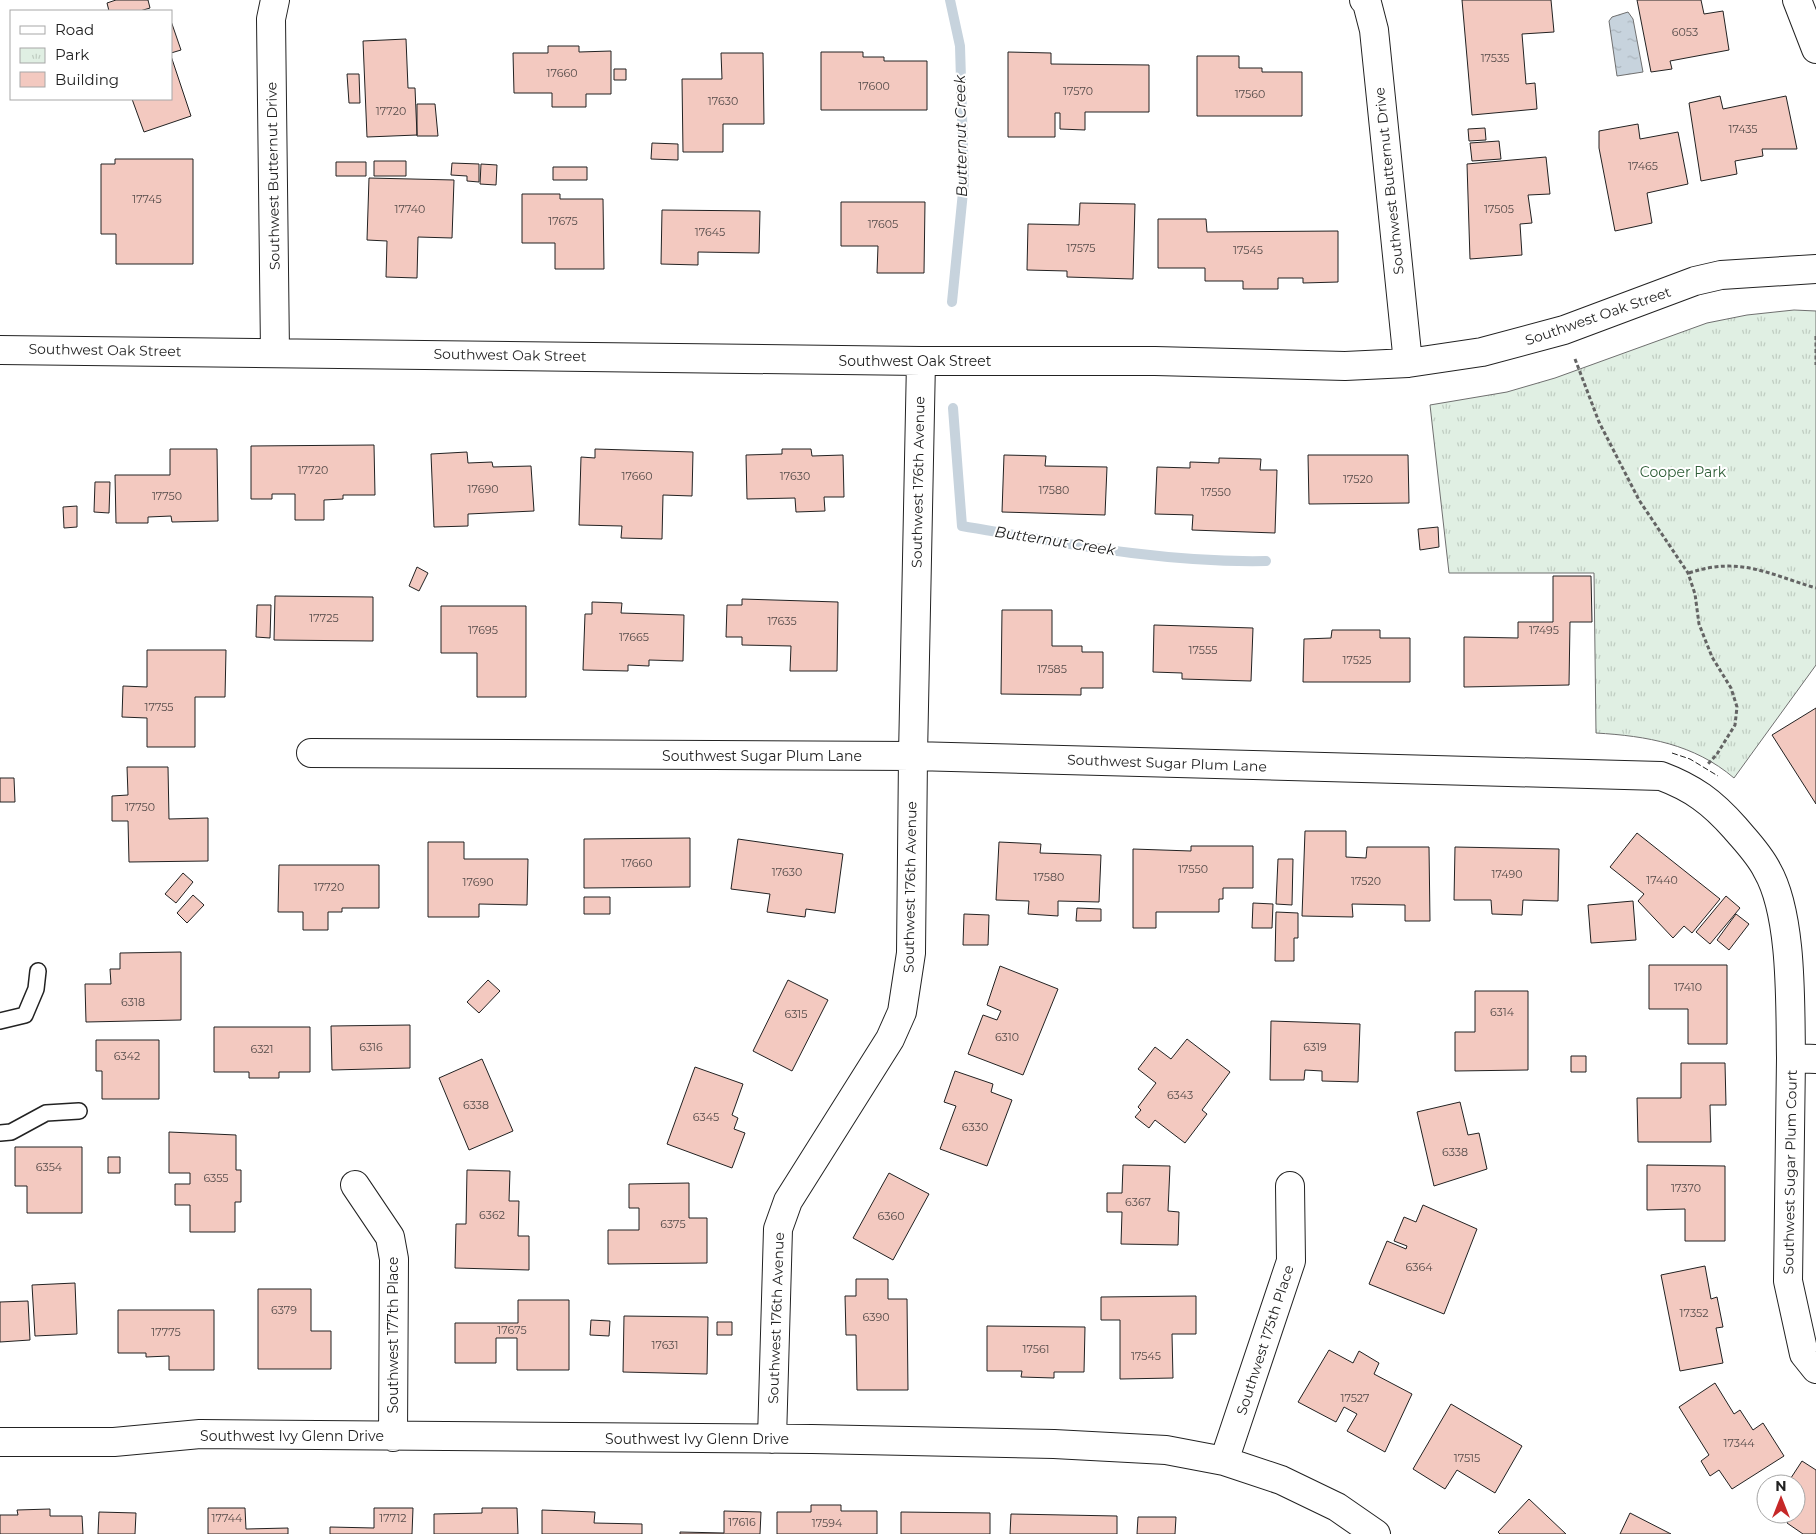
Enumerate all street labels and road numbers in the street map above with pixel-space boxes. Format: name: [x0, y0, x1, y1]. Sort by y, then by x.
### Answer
street label: Southwest Butternut Drive: [262, 82, 284, 270]
street label: Southwest Butternut Drive: [1370, 86, 1408, 276]
street label: Southwest Oak Street: [1523, 282, 1674, 349]
street label: Southwest Oak Street: [28, 340, 182, 360]
street label: Southwest Oak Street: [433, 345, 587, 365]
street label: Southwest Oak Street: [839, 352, 992, 370]
street label: Southwest 176th Avenue: [908, 396, 928, 568]
street label: Southwest Sugar Plum Lane: [662, 747, 862, 765]
street label: Southwest Sugar Plum Lane: [1067, 751, 1267, 775]
street label: Southwest 176th Avenue: [900, 801, 920, 973]
street label: Southwest Sugar Plum Court: [1779, 1069, 1801, 1275]
street label: Southwest 176th Avenue: [764, 1232, 788, 1404]
street label: Southwest 177th Place: [384, 1257, 402, 1414]
street label: Southwest 175th Place: [1232, 1263, 1298, 1417]
street label: Southwest Ivy Glenn Drive: [200, 1427, 384, 1445]
street label: Southwest Ivy Glenn Drive: [605, 1430, 789, 1448]

